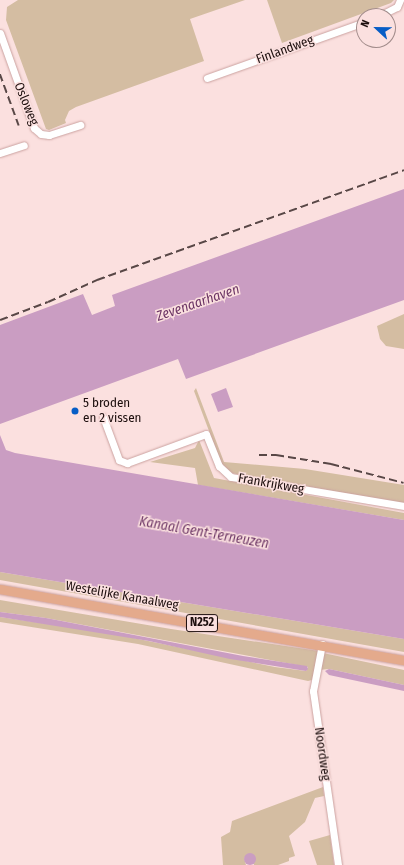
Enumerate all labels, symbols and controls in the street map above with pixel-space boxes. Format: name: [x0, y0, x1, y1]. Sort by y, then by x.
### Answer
north arrow: [356, 8, 396, 48]
text: N: [358, 18, 373, 29]
street label: Finlandweg: [254, 32, 316, 68]
street label: Osloweg: [10, 80, 42, 128]
water label: Zevenaarhaven: [154, 281, 242, 325]
place label: 5 broden en 2 vissen: [83, 396, 141, 427]
marker: 5 broden en 2 vissen: [70, 406, 80, 416]
street label: Frankrijkweg: [237, 471, 305, 497]
water label: Kanaal Gent-Terneuzen: [138, 513, 270, 553]
street label: Westelijke Kanaalweg: [64, 578, 180, 614]
road number: N252: [185, 613, 219, 633]
street label: Noordweg: [311, 726, 333, 782]

